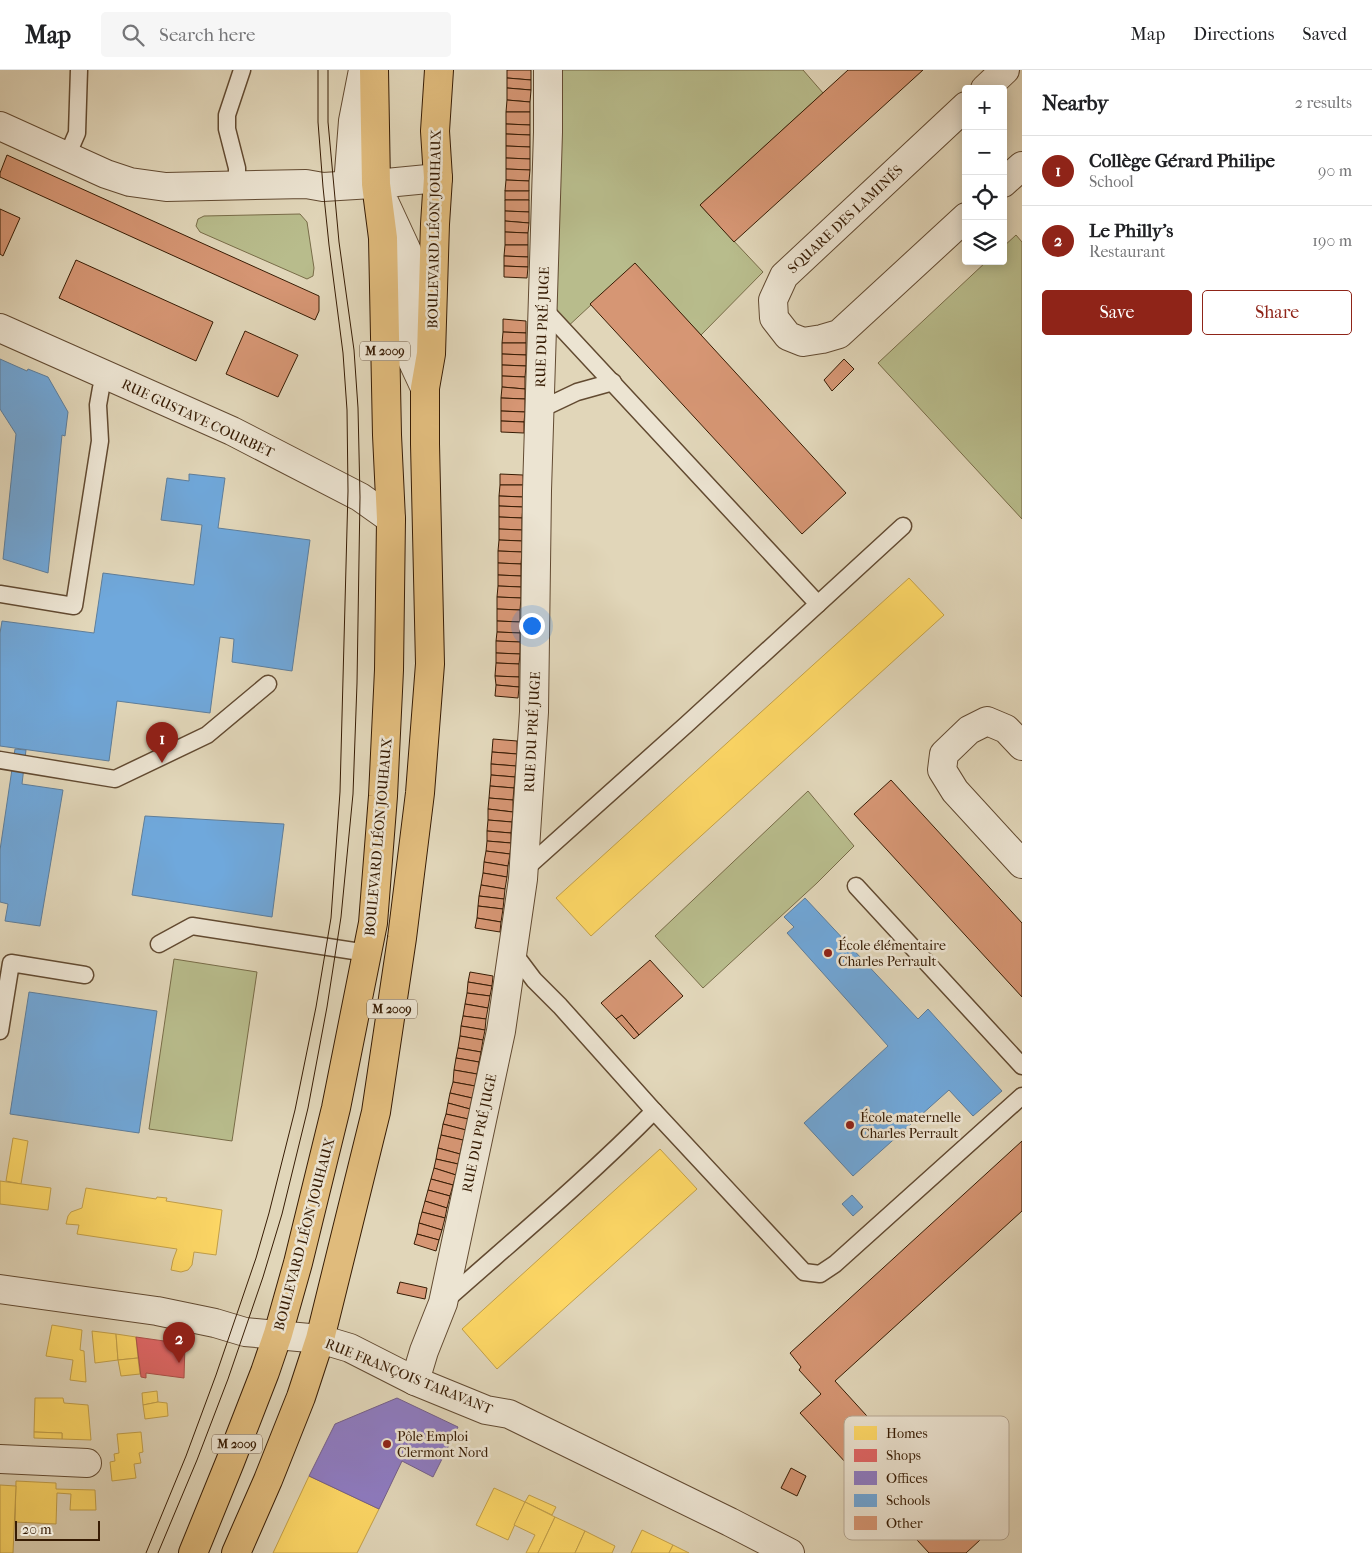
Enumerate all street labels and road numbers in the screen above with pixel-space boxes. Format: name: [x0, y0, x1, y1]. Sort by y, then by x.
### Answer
street label: BOULEVARD LÉON JOUHAUX: [423, 129, 445, 329]
street label: SQUARE DES LAMINÉS: [784, 161, 906, 277]
street label: RUE DU PRÉ JUGE: [531, 266, 553, 388]
road number: M 2009: [360, 342, 410, 360]
street label: RUE GUSTAVE COURBET: [119, 376, 277, 462]
street label: RUE DU PRÉ JUGE: [520, 671, 544, 793]
street label: BOULEVARD LÉON JOUHAUX: [360, 737, 396, 937]
road number: M 2009: [367, 1000, 417, 1019]
street label: RUE DU PRÉ JUGE: [458, 1071, 500, 1194]
street label: BOULEVARD LÉON JOUHAUX: [270, 1135, 338, 1333]
street label: RUE FRANÇOIS TARAVANT: [323, 1335, 496, 1418]
road number: M 2009: [212, 1435, 262, 1454]

